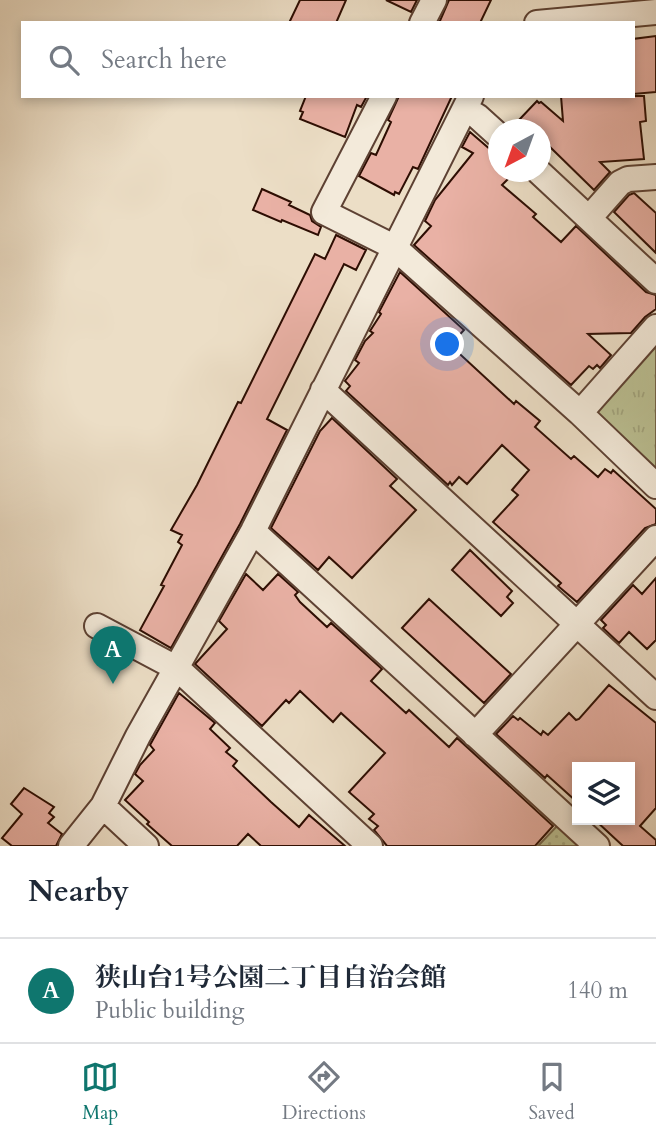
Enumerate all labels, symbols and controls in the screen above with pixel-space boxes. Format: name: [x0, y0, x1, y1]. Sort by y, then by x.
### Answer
search box: [21, 21, 635, 98]
icon: search: [45, 41, 83, 79]
text: Search here: [101, 42, 227, 77]
north arrow: [488, 119, 551, 182]
your location: [430, 327, 464, 361]
pin: A: [90, 626, 136, 684]
map controls: [572, 762, 635, 825]
button: layers: [572, 762, 635, 825]
text: Nearby: [28, 871, 129, 912]
text: 狭山台1号公園二丁目自治会館: [95, 960, 446, 995]
text: A: [42, 975, 60, 1006]
text: 140 m: [567, 975, 628, 1006]
text: Public building: [95, 995, 245, 1026]
tab: Map: [81, 1058, 119, 1126]
tab: Directions: [282, 1058, 366, 1126]
tab: Saved: [529, 1058, 575, 1126]

